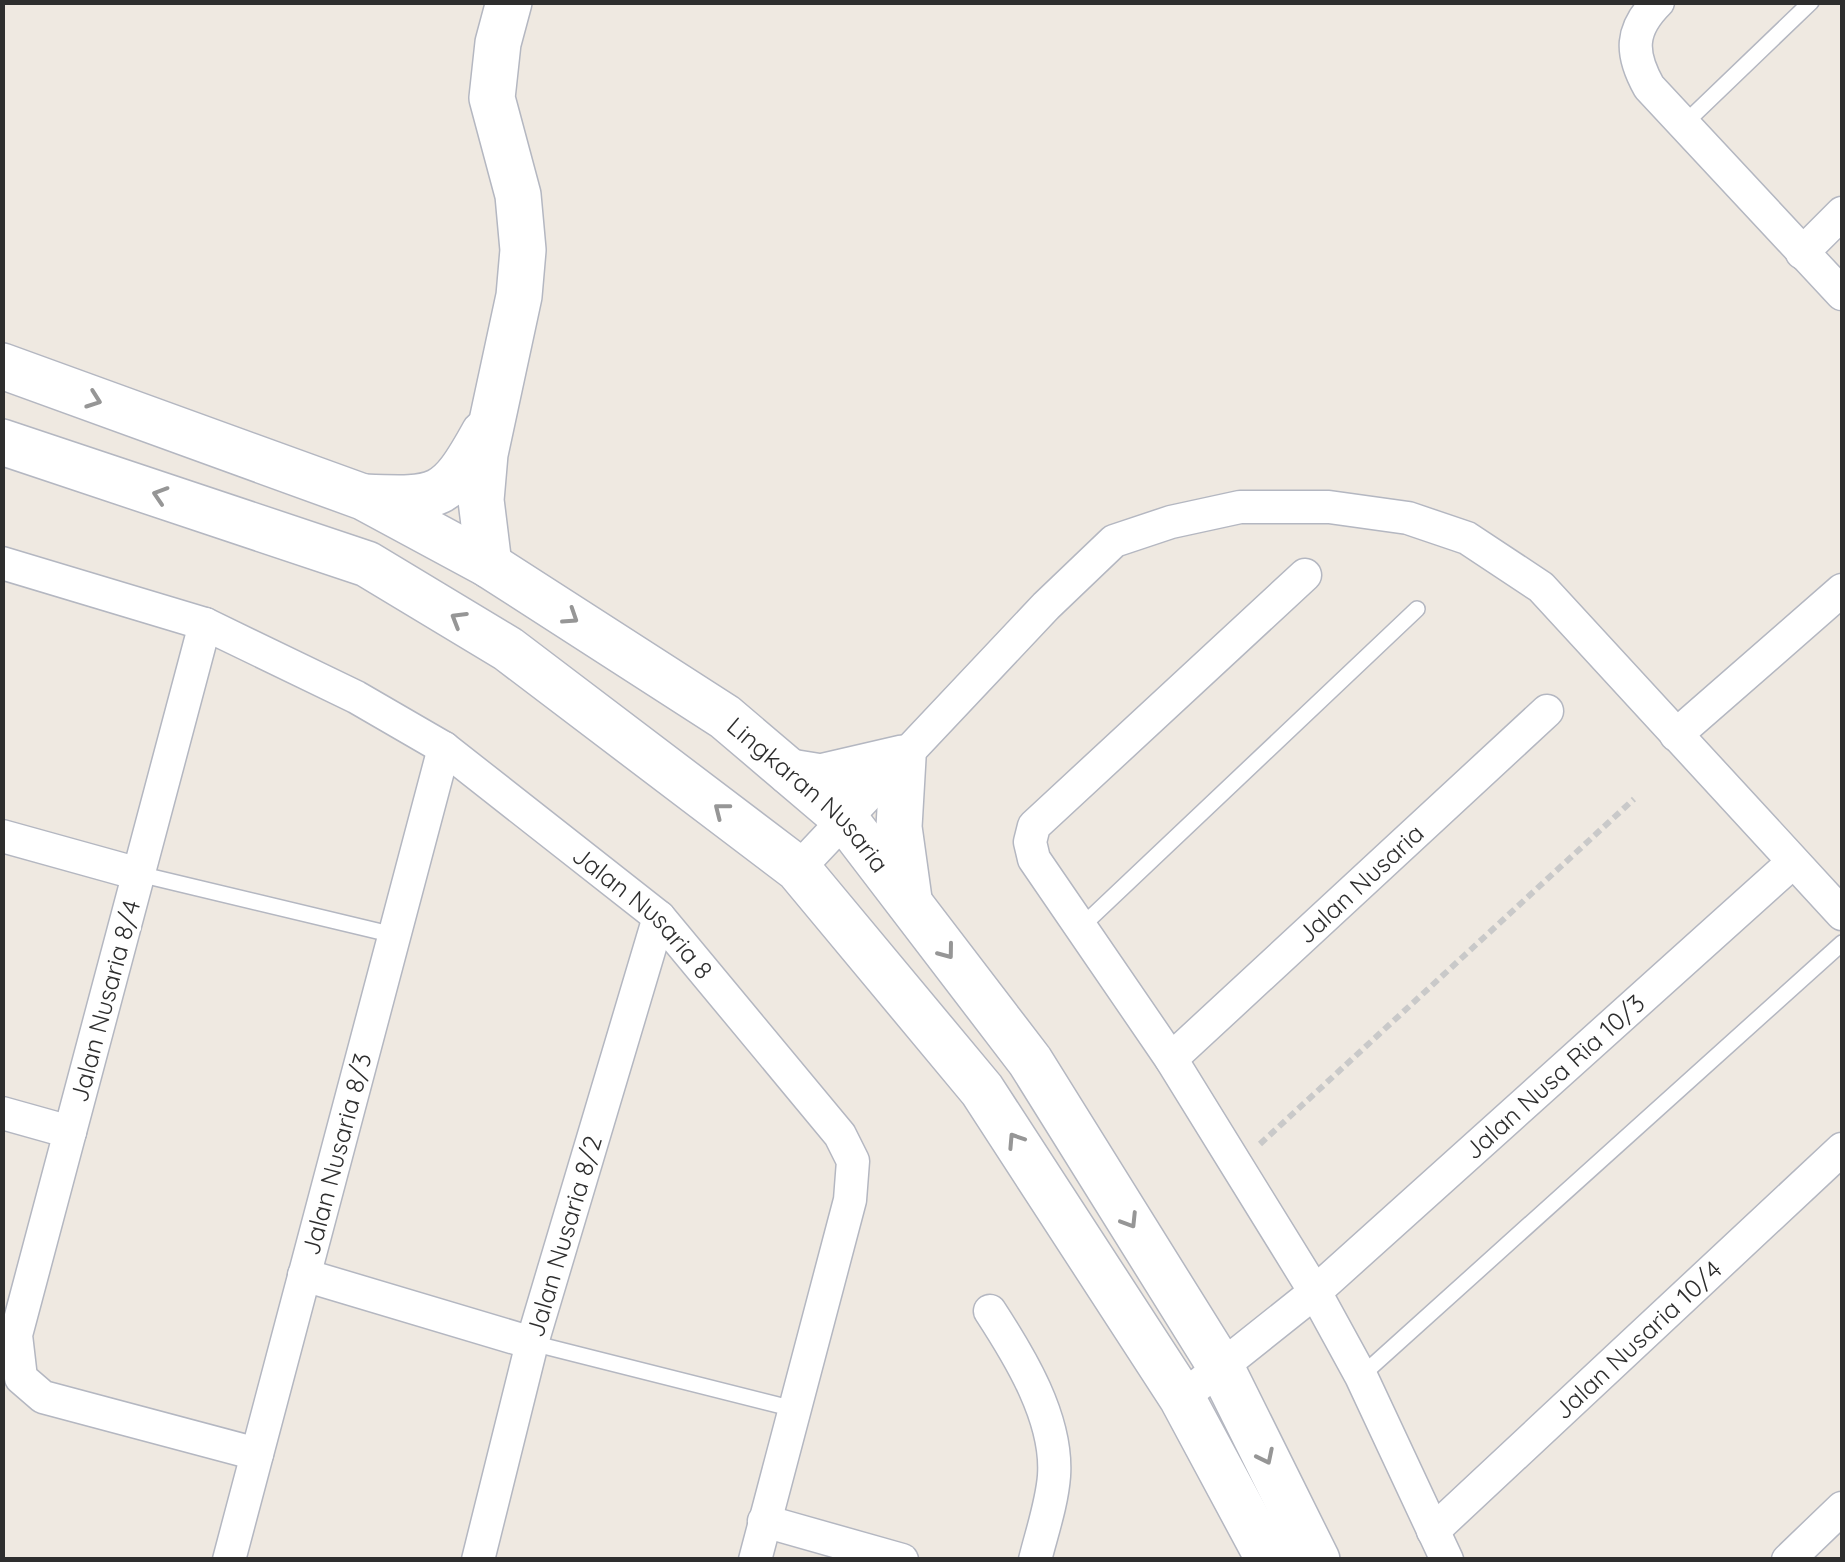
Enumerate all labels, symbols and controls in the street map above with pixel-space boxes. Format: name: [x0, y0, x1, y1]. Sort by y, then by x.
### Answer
one-way arrow: [85, 388, 102, 408]
one-way arrow: [152, 486, 169, 506]
one-way arrow: [560, 605, 578, 624]
one-way arrow: [451, 612, 469, 631]
street label: Lingkaran Nusaria: [721, 710, 896, 878]
one-way arrow: [714, 804, 732, 821]
street label: Jalan Nusaria: [1290, 817, 1430, 950]
street label: Jalan Nusaria 8: [567, 839, 720, 985]
street label: Jalan Nusaria 8/4: [63, 896, 146, 1105]
one-way arrow: [935, 941, 953, 959]
street label: Jalan Nusa Ria 10/3: [1457, 987, 1651, 1166]
street label: Jalan Nusaria 8/3: [294, 1049, 378, 1258]
street label: Jalan Nusaria 8/2: [519, 1132, 608, 1341]
one-way arrow: [1008, 1133, 1027, 1151]
one-way arrow: [1118, 1210, 1137, 1228]
street label: Jalan Nusaria 10/4: [1547, 1254, 1728, 1425]
one-way arrow: [1253, 1446, 1273, 1464]

